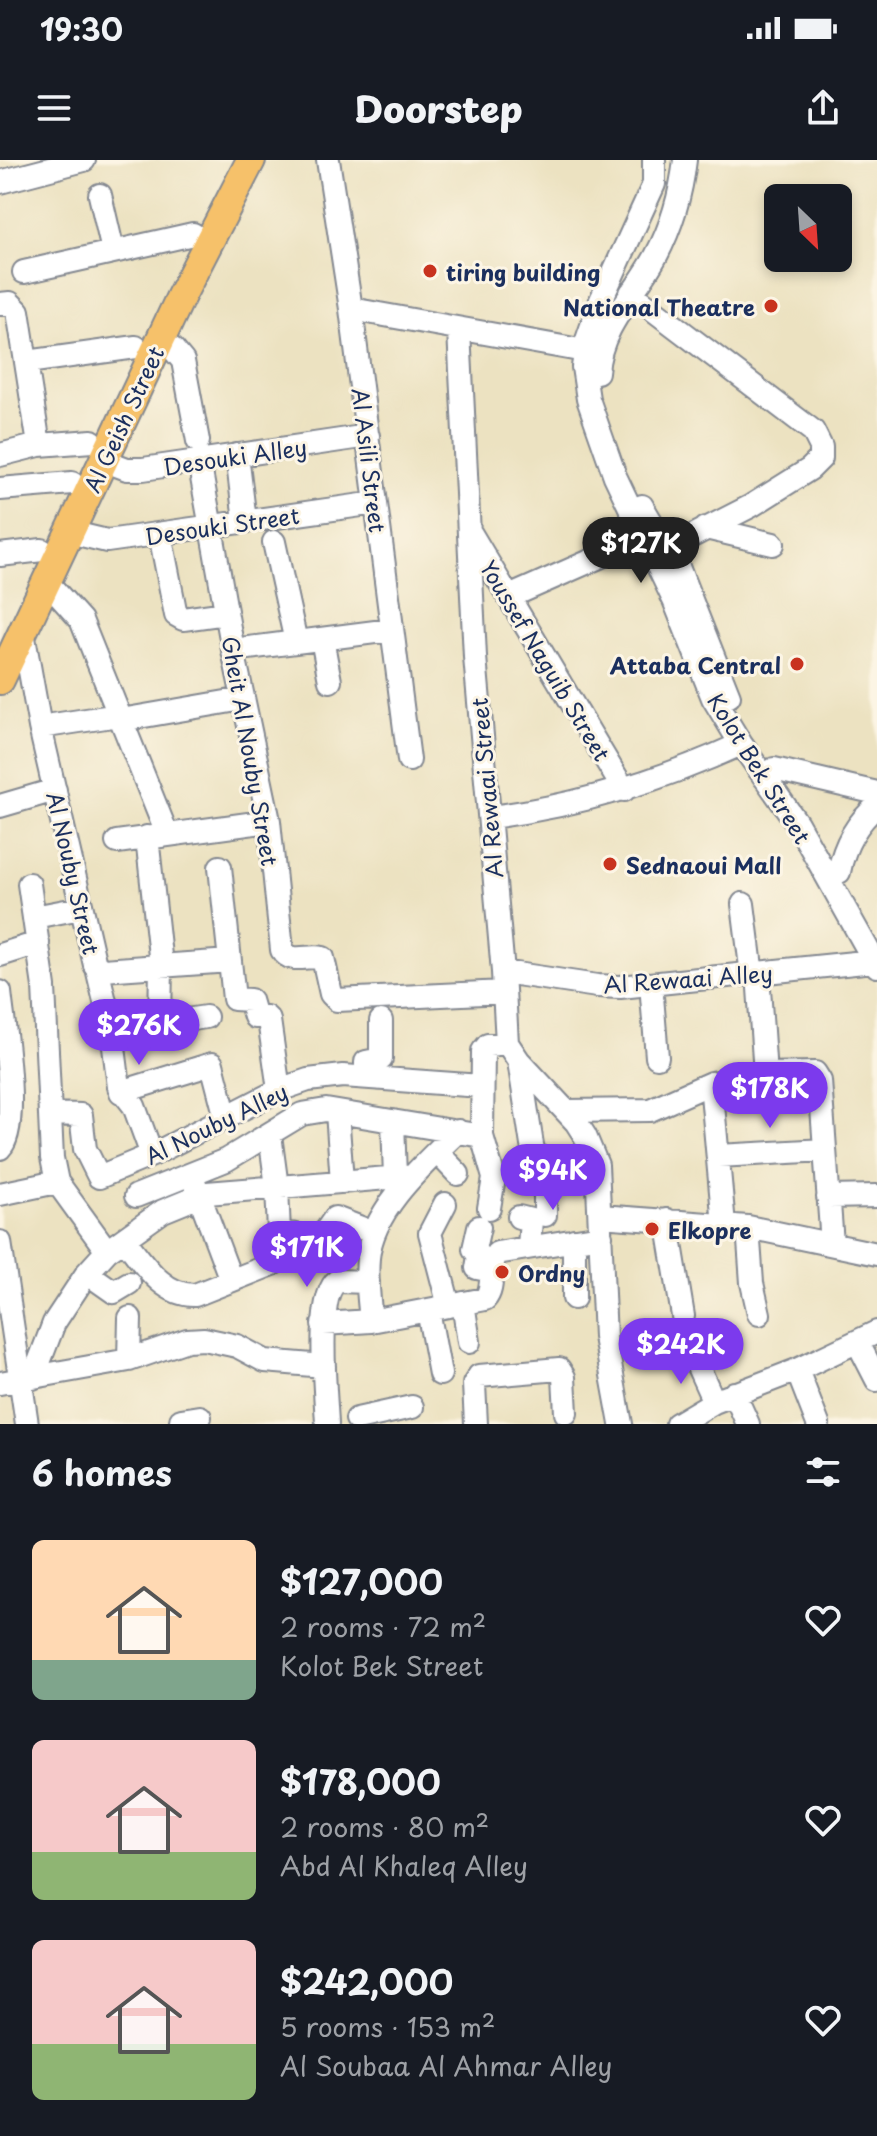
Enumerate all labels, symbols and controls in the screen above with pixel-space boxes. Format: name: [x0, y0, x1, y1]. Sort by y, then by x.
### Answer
text: 19:30: [40, 6, 123, 51]
text: Doorstep: [354, 81, 523, 135]
icon: menu: [32, 86, 76, 130]
icon: share: [801, 86, 845, 130]
north arrow: [764, 184, 852, 272]
map controls: [764, 184, 852, 272]
place label: tiring building: [446, 255, 600, 288]
marker: tiring building: [421, 262, 439, 280]
place label: National Theatre: [563, 290, 755, 323]
marker: National Theatre: [762, 297, 780, 315]
street label: Al Geish Street: [75, 340, 171, 498]
street label: Al Asili Street: [345, 386, 395, 534]
street label: Desouki Alley: [161, 430, 309, 482]
street label: Desouki Street: [143, 498, 301, 552]
pin: $127K: [585, 517, 697, 585]
text: $127K: [600, 523, 682, 562]
street label: Youssef Naguib Street: [473, 553, 619, 767]
street label: Gheit Al Nouby Street: [215, 634, 287, 868]
place label: Attaba Central: [609, 648, 781, 681]
marker: Attaba Central: [788, 655, 806, 673]
street label: Kolot Bek Street: [700, 686, 820, 850]
street label: Al Rewaai Street: [462, 696, 510, 880]
street label: Al Nouby Street: [39, 788, 109, 958]
place label: Sednaoui Mall: [626, 848, 781, 881]
marker: Sednaoui Mall: [601, 855, 619, 873]
street label: Al Rewaai Alley: [602, 956, 774, 1000]
pin: $276K: [83, 999, 195, 1067]
text: $276K: [96, 1005, 182, 1044]
pin: $178K: [714, 1062, 826, 1130]
text: $178K: [731, 1068, 809, 1107]
street label: Al Nouby Alley: [139, 1074, 293, 1172]
pin: $94K: [506, 1144, 600, 1212]
text: $94K: [519, 1150, 587, 1189]
place label: Elkopre: [668, 1213, 752, 1246]
marker: Elkopre: [643, 1220, 661, 1238]
pin: $171K: [251, 1221, 363, 1289]
text: $171K: [270, 1227, 344, 1266]
place label: Ordny: [518, 1256, 585, 1289]
marker: Ordny: [493, 1263, 511, 1281]
pin: $242K: [625, 1318, 737, 1386]
text: $242K: [637, 1324, 725, 1363]
text: 6 homes: [32, 1446, 172, 1498]
icon: filters: [801, 1450, 845, 1494]
text: $127,000: [280, 1555, 443, 1607]
icon: home: [96, 1572, 192, 1668]
icon: heart: [801, 1598, 845, 1642]
text: 2 rooms · 72 m²: [280, 1607, 486, 1646]
text: Kolot Bek Street: [280, 1646, 483, 1685]
text: $178,000: [280, 1755, 441, 1807]
icon: home: [96, 1772, 192, 1868]
icon: heart: [801, 1798, 845, 1842]
text: 2 rooms · 80 m²: [280, 1807, 489, 1846]
text: Abd Al Khaleq Alley: [280, 1846, 528, 1885]
text: $242,000: [280, 1955, 453, 2007]
icon: home: [96, 1972, 192, 2068]
icon: heart: [801, 1998, 845, 2042]
text: 5 rooms · 153 m²: [280, 2007, 495, 2046]
text: Al Soubaa Al Ahmar Alley: [280, 2046, 612, 2085]

